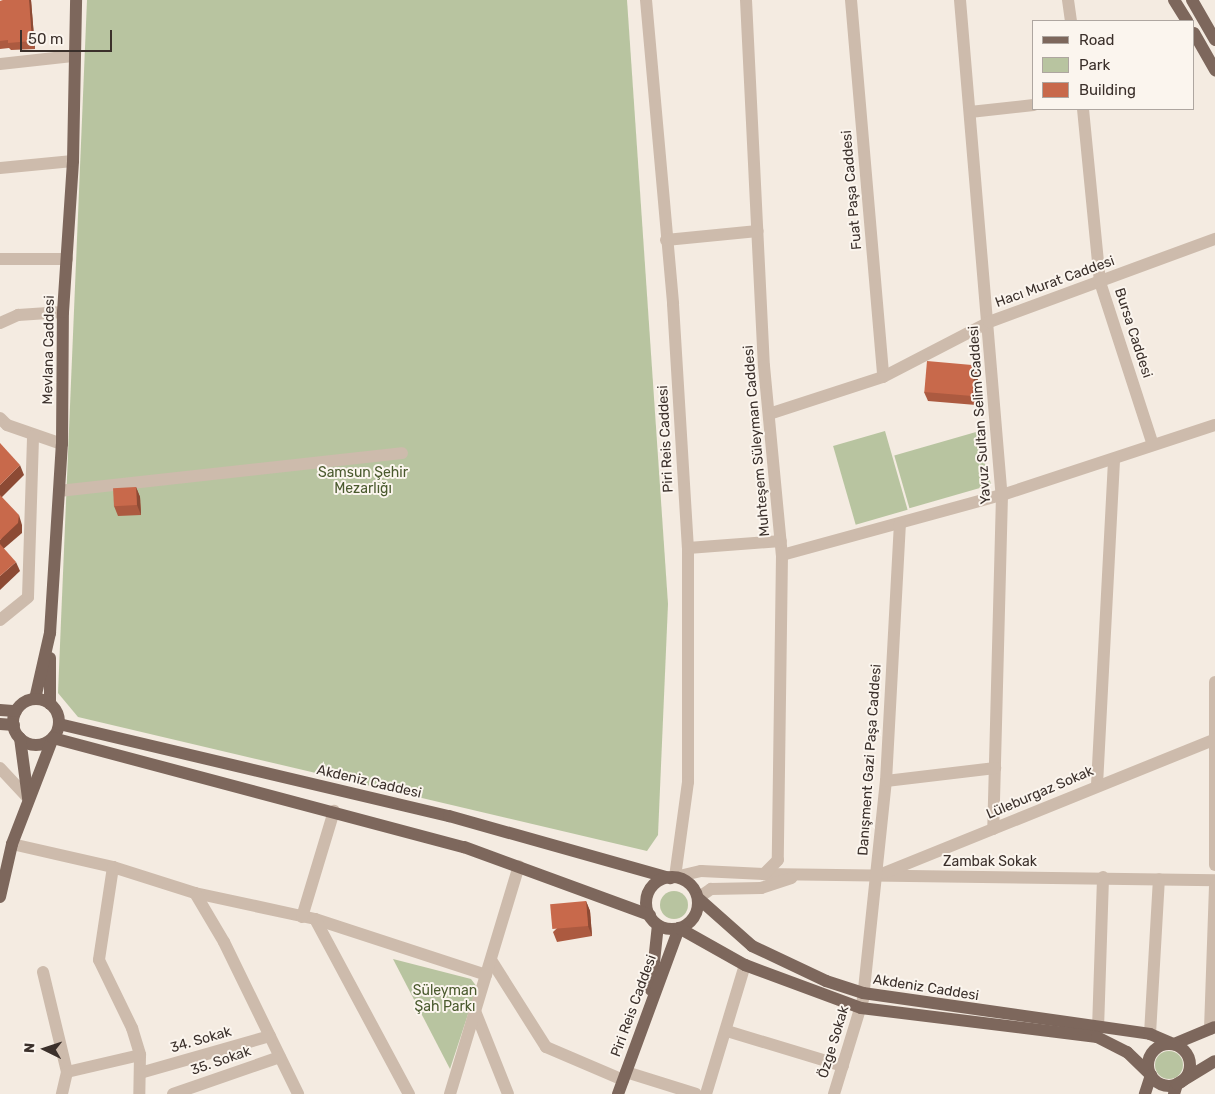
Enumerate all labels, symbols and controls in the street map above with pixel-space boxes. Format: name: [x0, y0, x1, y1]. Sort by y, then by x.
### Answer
scale bar: [22, 20, 115, 52]
legend: [1032, 20, 1195, 110]
text: 50 m: [28, 30, 63, 48]
text: Road: [1079, 31, 1115, 49]
text: Park: [1079, 56, 1110, 74]
text: Building: [1079, 81, 1136, 99]
street label: Fuat Paşa Caddesi: [838, 130, 866, 250]
street label: Hacı Murat Caddesi: [993, 253, 1117, 311]
street label: Bursa Caddesi: [1111, 286, 1155, 380]
street label: Mevlana Caddesi: [40, 295, 58, 405]
street label: Yavuz Sultan Selim Caddesi: [965, 325, 995, 505]
street label: Muhteşem Süleyman Caddesi: [740, 345, 774, 537]
street label: Piri Reis Caddesi: [655, 385, 677, 493]
park label: Samsun Şehir Mezarlığı: [318, 465, 408, 498]
street label: Danışment Gazi Paşa Caddesi: [855, 664, 885, 856]
street label: Akdeniz Caddesi: [315, 762, 423, 802]
street label: Lüleburgaz Sokak: [984, 763, 1096, 823]
street label: Zambak Sokak: [943, 854, 1037, 870]
street label: Piri Reis Caddesi: [608, 953, 660, 1059]
street label: Akdeniz Caddesi: [872, 971, 980, 1005]
park label: Süleyman Şah Parkı: [413, 983, 477, 1016]
street label: Özge Sokak: [815, 1004, 853, 1080]
street label: 34. Sokak: [169, 1023, 233, 1057]
north arrow: [20, 1024, 70, 1074]
text: N: [21, 1042, 38, 1054]
street label: 35. Sokak: [189, 1043, 253, 1079]

